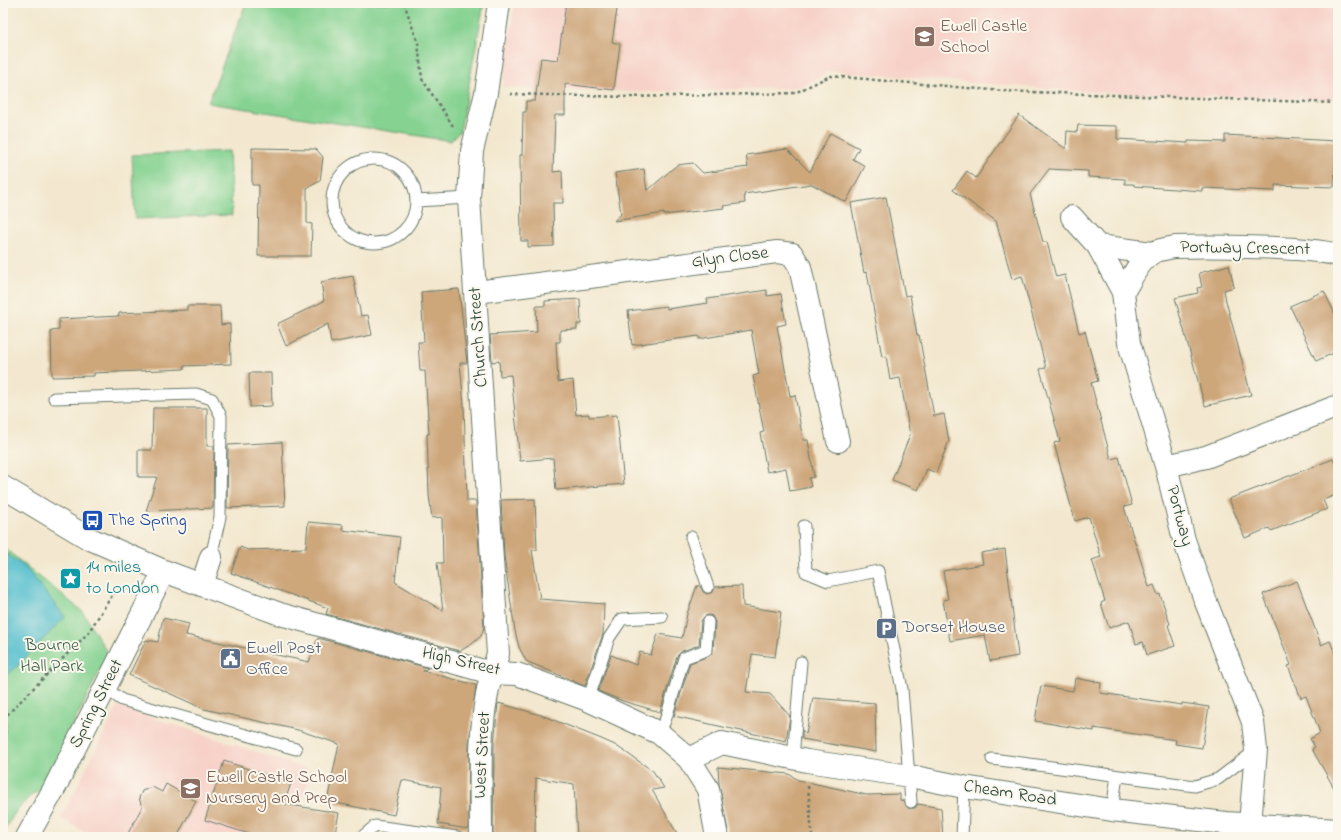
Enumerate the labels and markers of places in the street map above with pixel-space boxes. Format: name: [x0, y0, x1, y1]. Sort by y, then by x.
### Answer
place label: Ewell Castle School: [940, 14, 1028, 61]
school or university icon: Ewell Castle School: [911, 24, 937, 50]
bus stop icon: The Spring: [79, 508, 105, 534]
place label: The Spring: [108, 508, 187, 535]
place label: 14 miles to London: [86, 555, 159, 602]
place icon: 14 miles to London: [57, 565, 83, 591]
parking icon: Dorset House: [873, 615, 899, 641]
place label: Dorset House: [901, 615, 1006, 641]
place label: Ewell Post Office: [246, 636, 321, 683]
public building icon: Ewell Post Office: [217, 646, 243, 672]
place label: Ewell Castle School Nursery and Prep: [206, 765, 347, 812]
school or university icon: Ewell Castle School Nursery and Prep: [178, 775, 204, 801]

